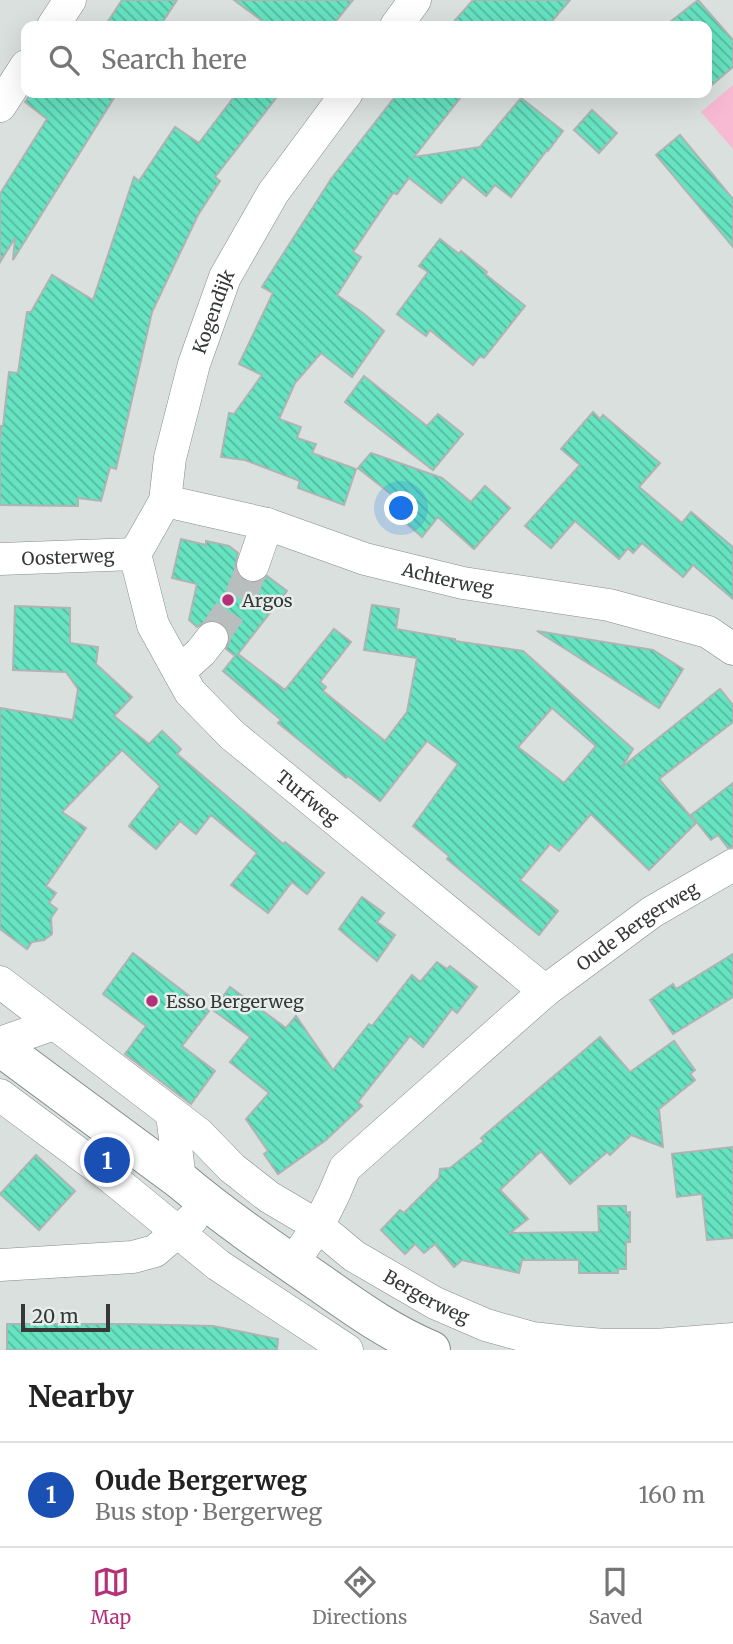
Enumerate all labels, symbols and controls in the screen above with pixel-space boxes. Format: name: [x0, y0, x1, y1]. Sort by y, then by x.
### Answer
search box: [21, 21, 712, 98]
icon: search: [45, 41, 83, 79]
text: Search here: [101, 43, 247, 76]
street label: Kogendijk: [187, 264, 239, 357]
your location: [384, 491, 418, 525]
street label: Oosterweg: [21, 543, 115, 570]
street label: Achterweg: [399, 557, 496, 599]
place label: Argos: [241, 589, 293, 612]
marker: Argos: [220, 592, 236, 608]
street label: Turfweg: [272, 765, 344, 830]
street label: Oude Bergerweg: [571, 876, 702, 976]
place label: Esso Bergerweg: [166, 990, 304, 1013]
marker: Esso Bergerweg: [144, 993, 160, 1009]
pin: 1: [84, 1134, 130, 1186]
street label: Bergerweg: [380, 1264, 473, 1328]
scale bar: [21, 1301, 110, 1333]
text: 20 m: [32, 1304, 79, 1328]
text: Nearby: [28, 1377, 134, 1415]
text: Oude Bergerweg: [95, 1464, 307, 1497]
text: 1: [46, 1480, 56, 1509]
text: 160 m: [639, 1480, 705, 1509]
text: Bus stop · Bergerweg: [95, 1497, 322, 1526]
tab: Map: [91, 1563, 131, 1629]
tab: Directions: [312, 1563, 407, 1629]
tab: Saved: [589, 1563, 642, 1629]

